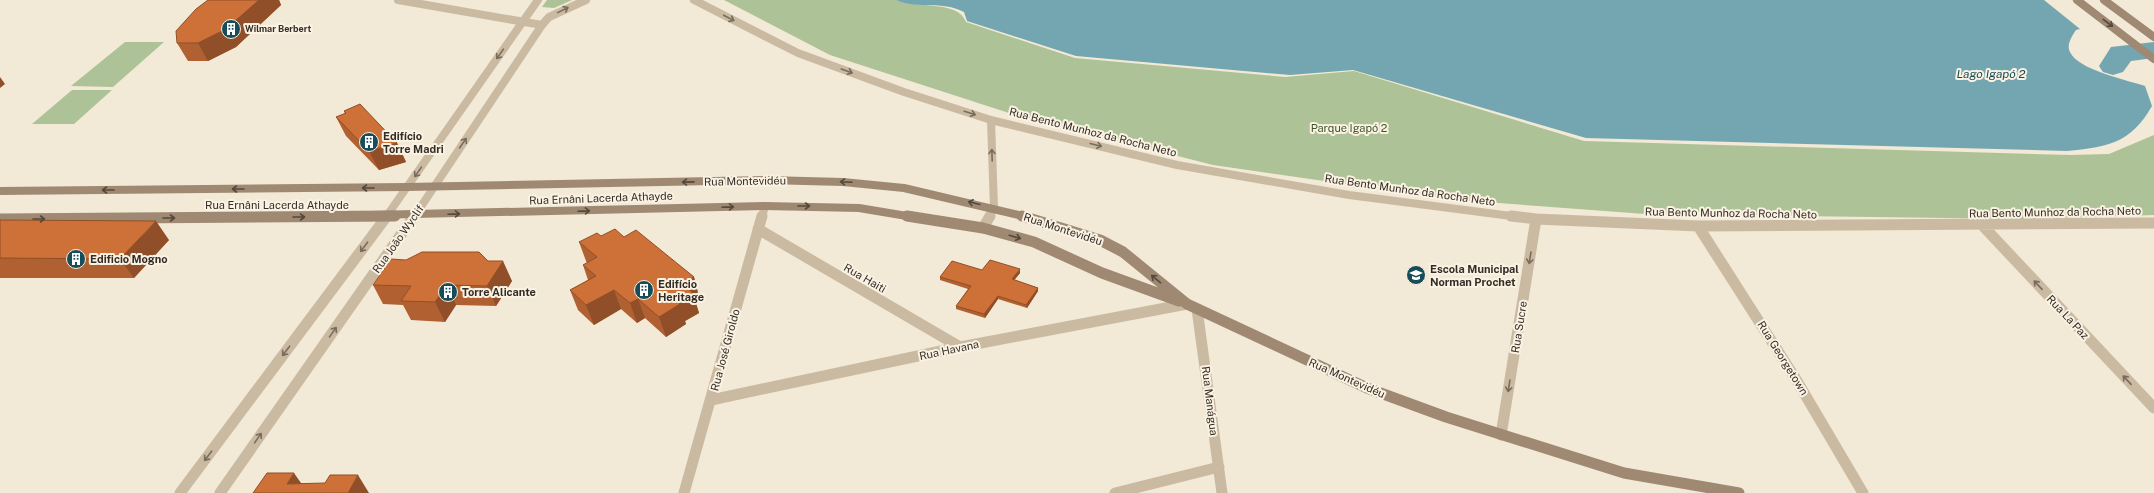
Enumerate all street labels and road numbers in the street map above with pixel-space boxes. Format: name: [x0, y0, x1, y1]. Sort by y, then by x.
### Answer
street label: Rua Bento Munhoz da Rocha Neto: [1008, 105, 1178, 159]
street label: Rua Bento Munhoz da Rocha Neto: [1324, 172, 1496, 208]
street label: Rua Montevidéu: [704, 174, 786, 188]
street label: Rua Ernâni Lacerda Athayde: [529, 189, 673, 207]
street label: Rua Ernâni Lacerda Athayde: [205, 199, 349, 211]
street label: Rua João Wyclif: [370, 202, 426, 275]
street label: Rua Bento Munhoz da Rocha Neto: [1969, 204, 2141, 220]
street label: Rua Bento Munhoz da Rocha Neto: [1645, 205, 1817, 221]
street label: Rua Montevidéu: [1022, 211, 1104, 247]
street label: Rua Haiti: [842, 261, 888, 295]
street label: Rua La Paz: [2045, 293, 2091, 341]
street label: Rua Sucre: [1509, 300, 1529, 354]
street label: Rua José Giroldo: [708, 308, 742, 392]
street label: Rua Georgetown: [1755, 319, 1811, 397]
street label: Rua Havana: [918, 338, 980, 362]
street label: Rua Montevidéu: [1307, 356, 1387, 400]
street label: Rua Manágua: [1200, 366, 1220, 436]

